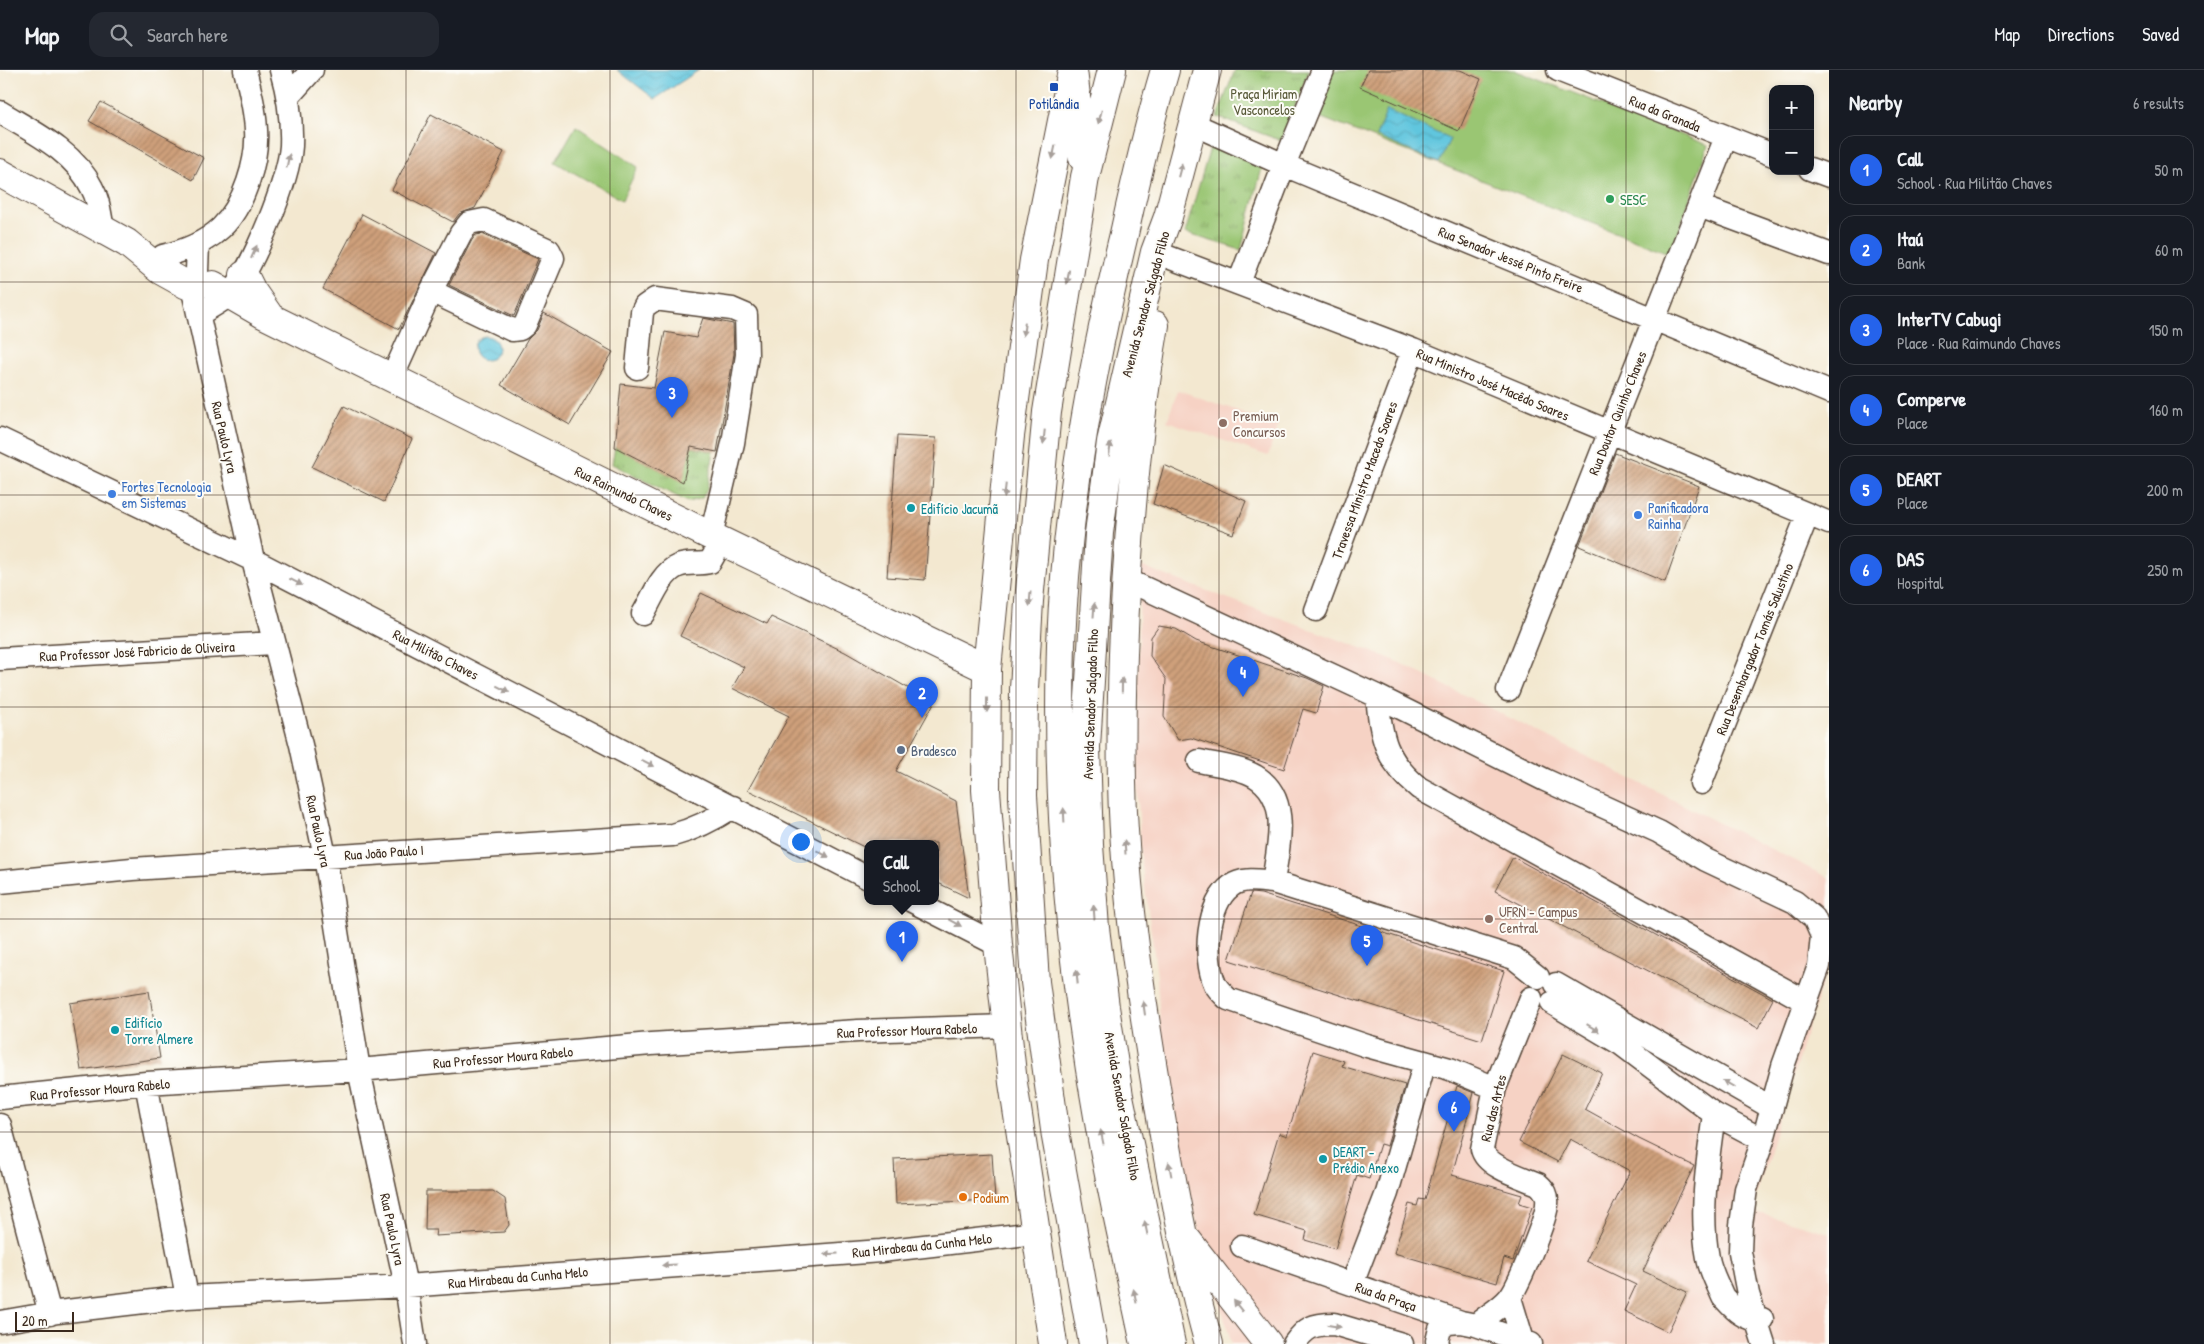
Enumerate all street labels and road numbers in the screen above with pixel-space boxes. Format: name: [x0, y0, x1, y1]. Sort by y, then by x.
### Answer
street label: Rua da Granada: [1627, 90, 1704, 136]
street label: Rua Senador Jessé Pinto Freire: [1436, 221, 1587, 297]
street label: Avenida Senador Salgado Filho: [1116, 229, 1175, 379]
street label: Rua Ministro José Macêdo Soares: [1414, 343, 1572, 425]
street label: Rua Doutor Quinho Chaves: [1583, 348, 1651, 478]
street label: Rua Paulo Lyra: [207, 399, 243, 475]
street label: Travessa Ministro Macedo Soares: [1327, 399, 1401, 561]
street label: Rua Raimundo Chaves: [572, 461, 676, 525]
street label: Rua Desembargador Tomás Salustino: [1711, 560, 1798, 738]
street label: Rua Militão Chaves: [390, 624, 482, 684]
street label: Avenida Senador Salgado Filho: [1078, 628, 1103, 780]
street label: Rua Professor José Fabricio de Oliveira: [39, 636, 236, 666]
street label: Rua Paulo Lyra: [301, 793, 336, 869]
street label: Rua João Paulo I: [344, 840, 424, 864]
street label: Rua Professor Moura Rabelo: [837, 1018, 978, 1042]
street label: Avenida Senador Salgado Filho: [1100, 1030, 1145, 1182]
street label: Rua Professor Moura Rabelo: [432, 1041, 574, 1073]
street label: Rua Professor Moura Rabelo: [29, 1073, 171, 1105]
street label: Rua das Artes: [1476, 1073, 1510, 1143]
street label: Rua Paulo Lyra: [375, 1191, 410, 1267]
street label: Rua Mirabeau da Cunha Melo: [851, 1228, 993, 1262]
street label: Rua Mirabeau da Cunha Melo: [447, 1261, 589, 1293]
street label: Rua da Praça: [1353, 1277, 1420, 1315]

